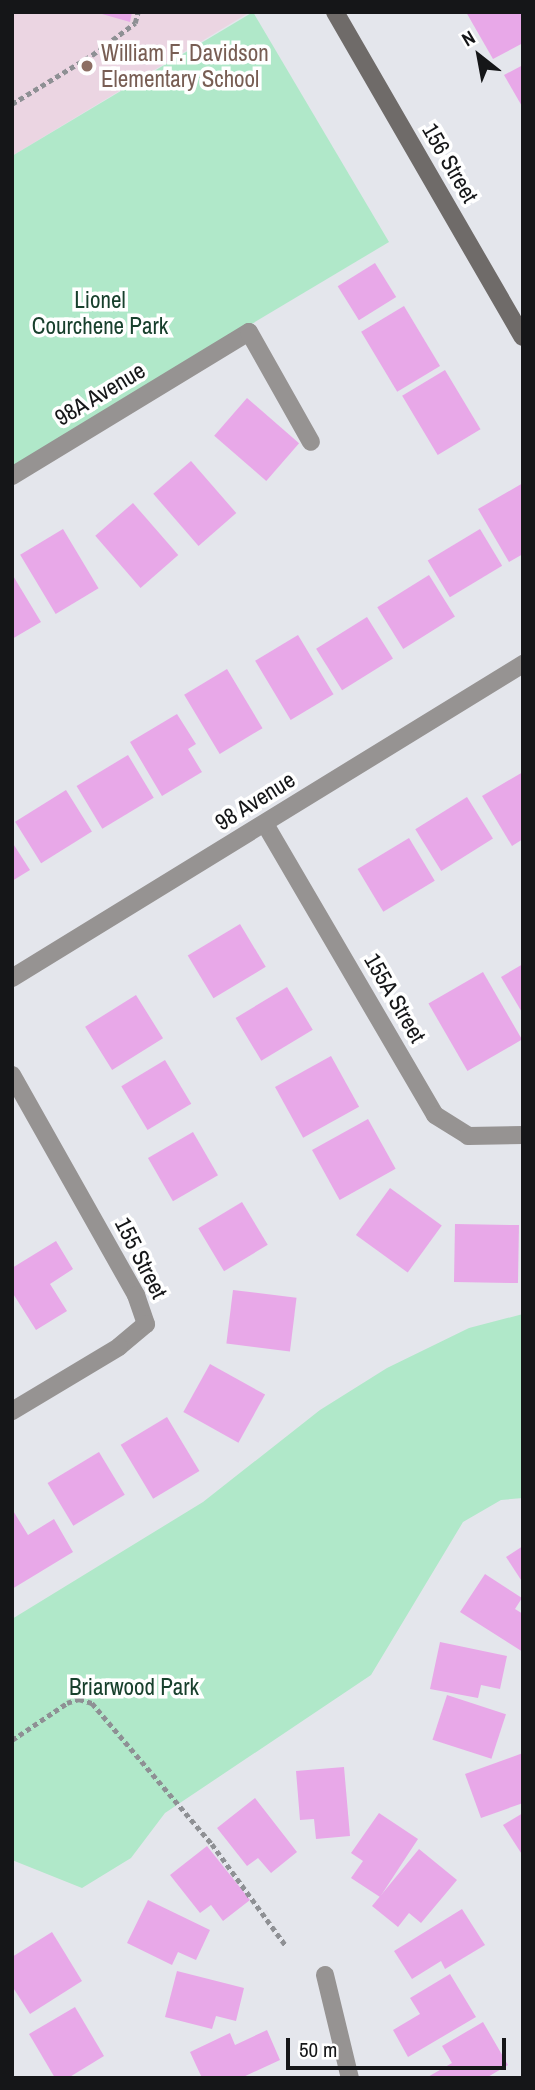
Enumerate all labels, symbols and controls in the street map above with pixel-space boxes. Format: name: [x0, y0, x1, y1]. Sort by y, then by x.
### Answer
north arrow: [444, 21, 514, 91]
text: N: [457, 24, 480, 52]
place label: William F. Davidson Elementary School: [101, 39, 269, 93]
marker: William F. Davidson Elementary School: [79, 58, 95, 74]
street label: 156 Street: [416, 118, 484, 208]
park label: Lionel Courchene Park: [32, 286, 168, 340]
street label: 98A Avenue: [49, 356, 151, 432]
street label: 98 Avenue: [210, 765, 300, 837]
street label: 155A Street: [358, 948, 432, 1048]
street label: 155 Street: [109, 1213, 173, 1303]
park label: Briarwood Park: [69, 1673, 199, 1701]
scale bar: [290, 2024, 510, 2068]
text: 50 m: [299, 2035, 337, 2064]

